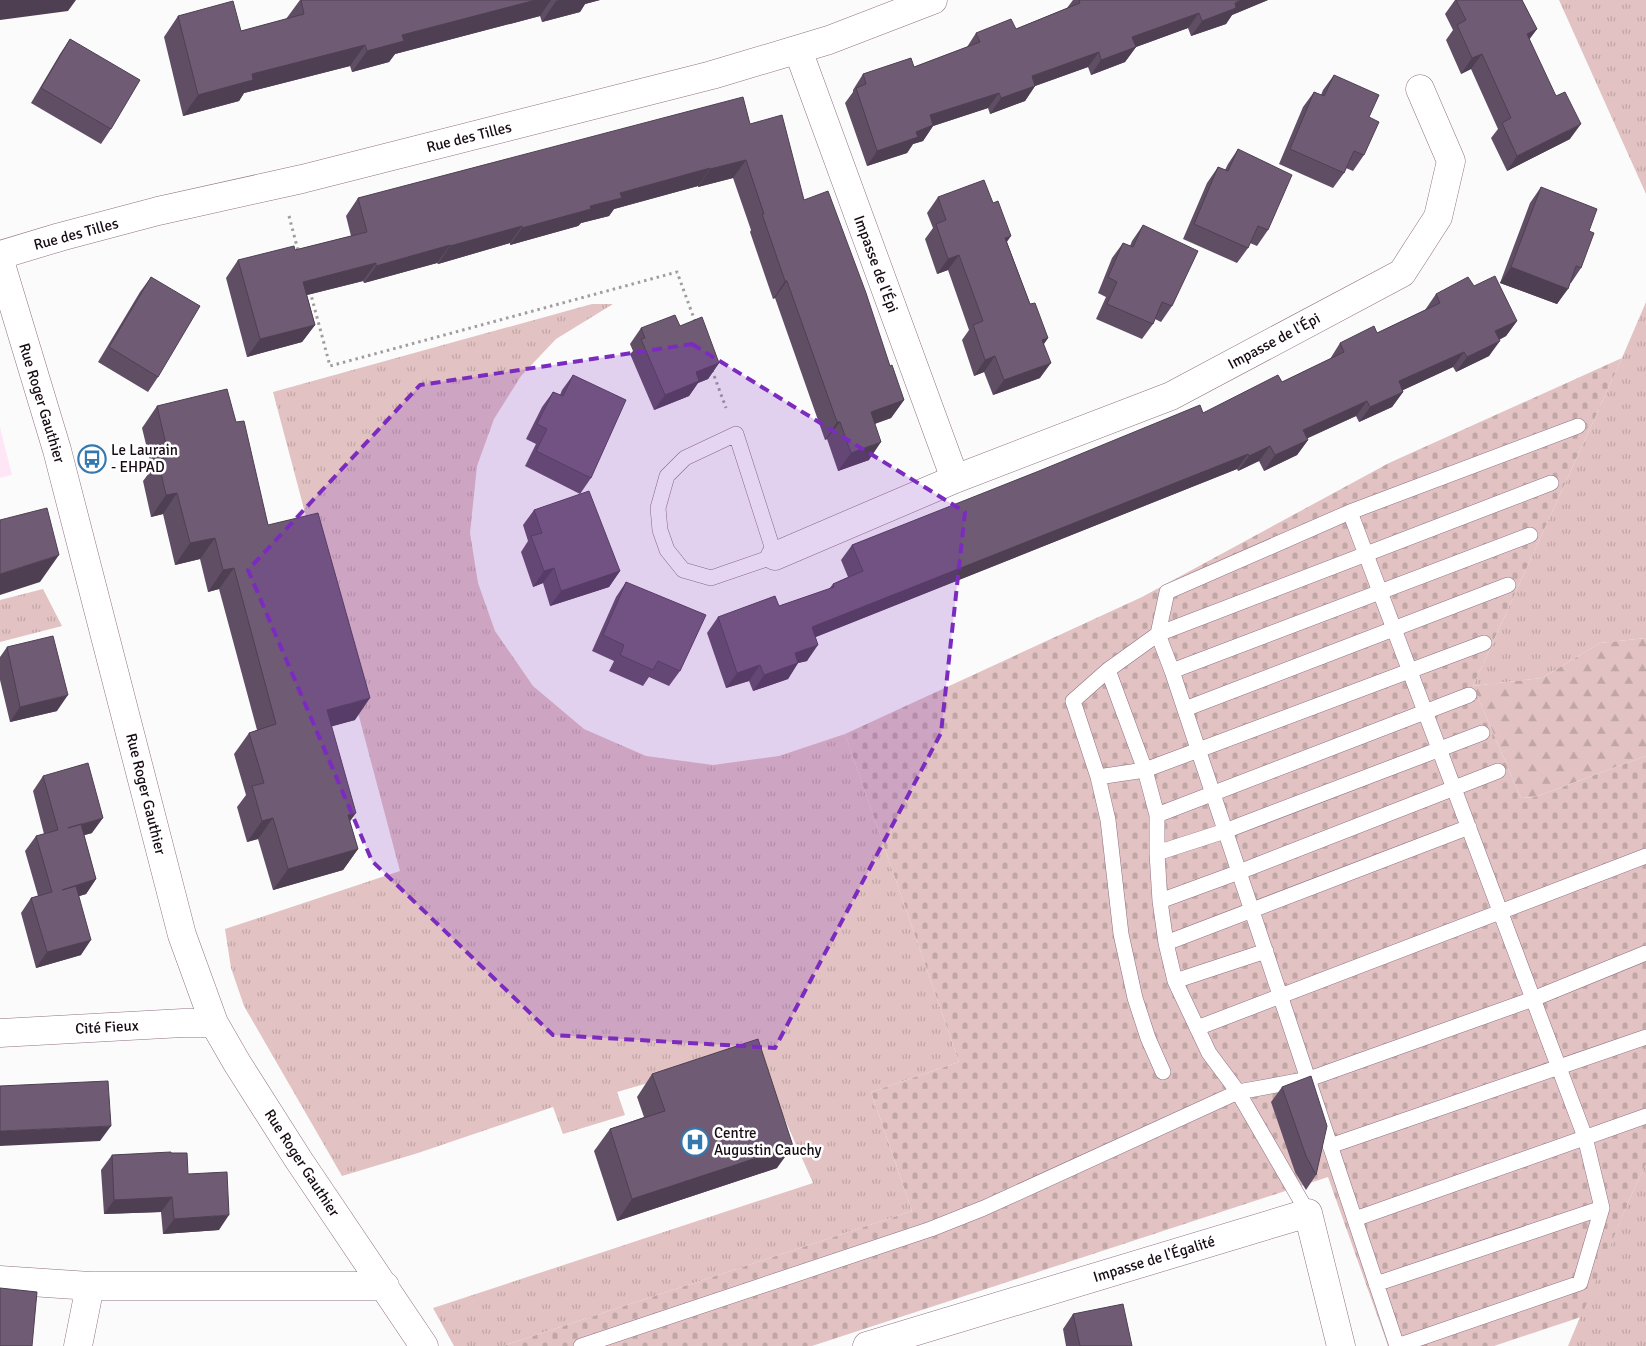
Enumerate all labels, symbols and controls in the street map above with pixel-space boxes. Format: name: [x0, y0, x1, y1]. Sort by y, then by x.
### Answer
street label: Rue des Tilles: [425, 118, 514, 156]
street label: Impasse de l'Épi: [850, 213, 903, 315]
street label: Rue des Tilles: [32, 214, 121, 254]
street label: Impasse de l'Épi: [1224, 308, 1323, 373]
street label: Rue Roger Gauthier: [15, 341, 69, 466]
place label: Le Laurain - EHPAD: [111, 441, 178, 476]
bus stop icon: Le Laurain - EHPAD: [77, 444, 107, 474]
street label: Rue Roger Gauthier: [122, 731, 170, 857]
street label: Cité Fieux: [75, 1016, 139, 1038]
street label: Rue Roger Gauthier: [261, 1106, 344, 1220]
place label: Centre Augustin Cauchy: [714, 1124, 822, 1159]
hospital icon: Centre Augustin Cauchy: [680, 1127, 710, 1157]
street label: Impasse de l'Égalité: [1091, 1231, 1217, 1286]

